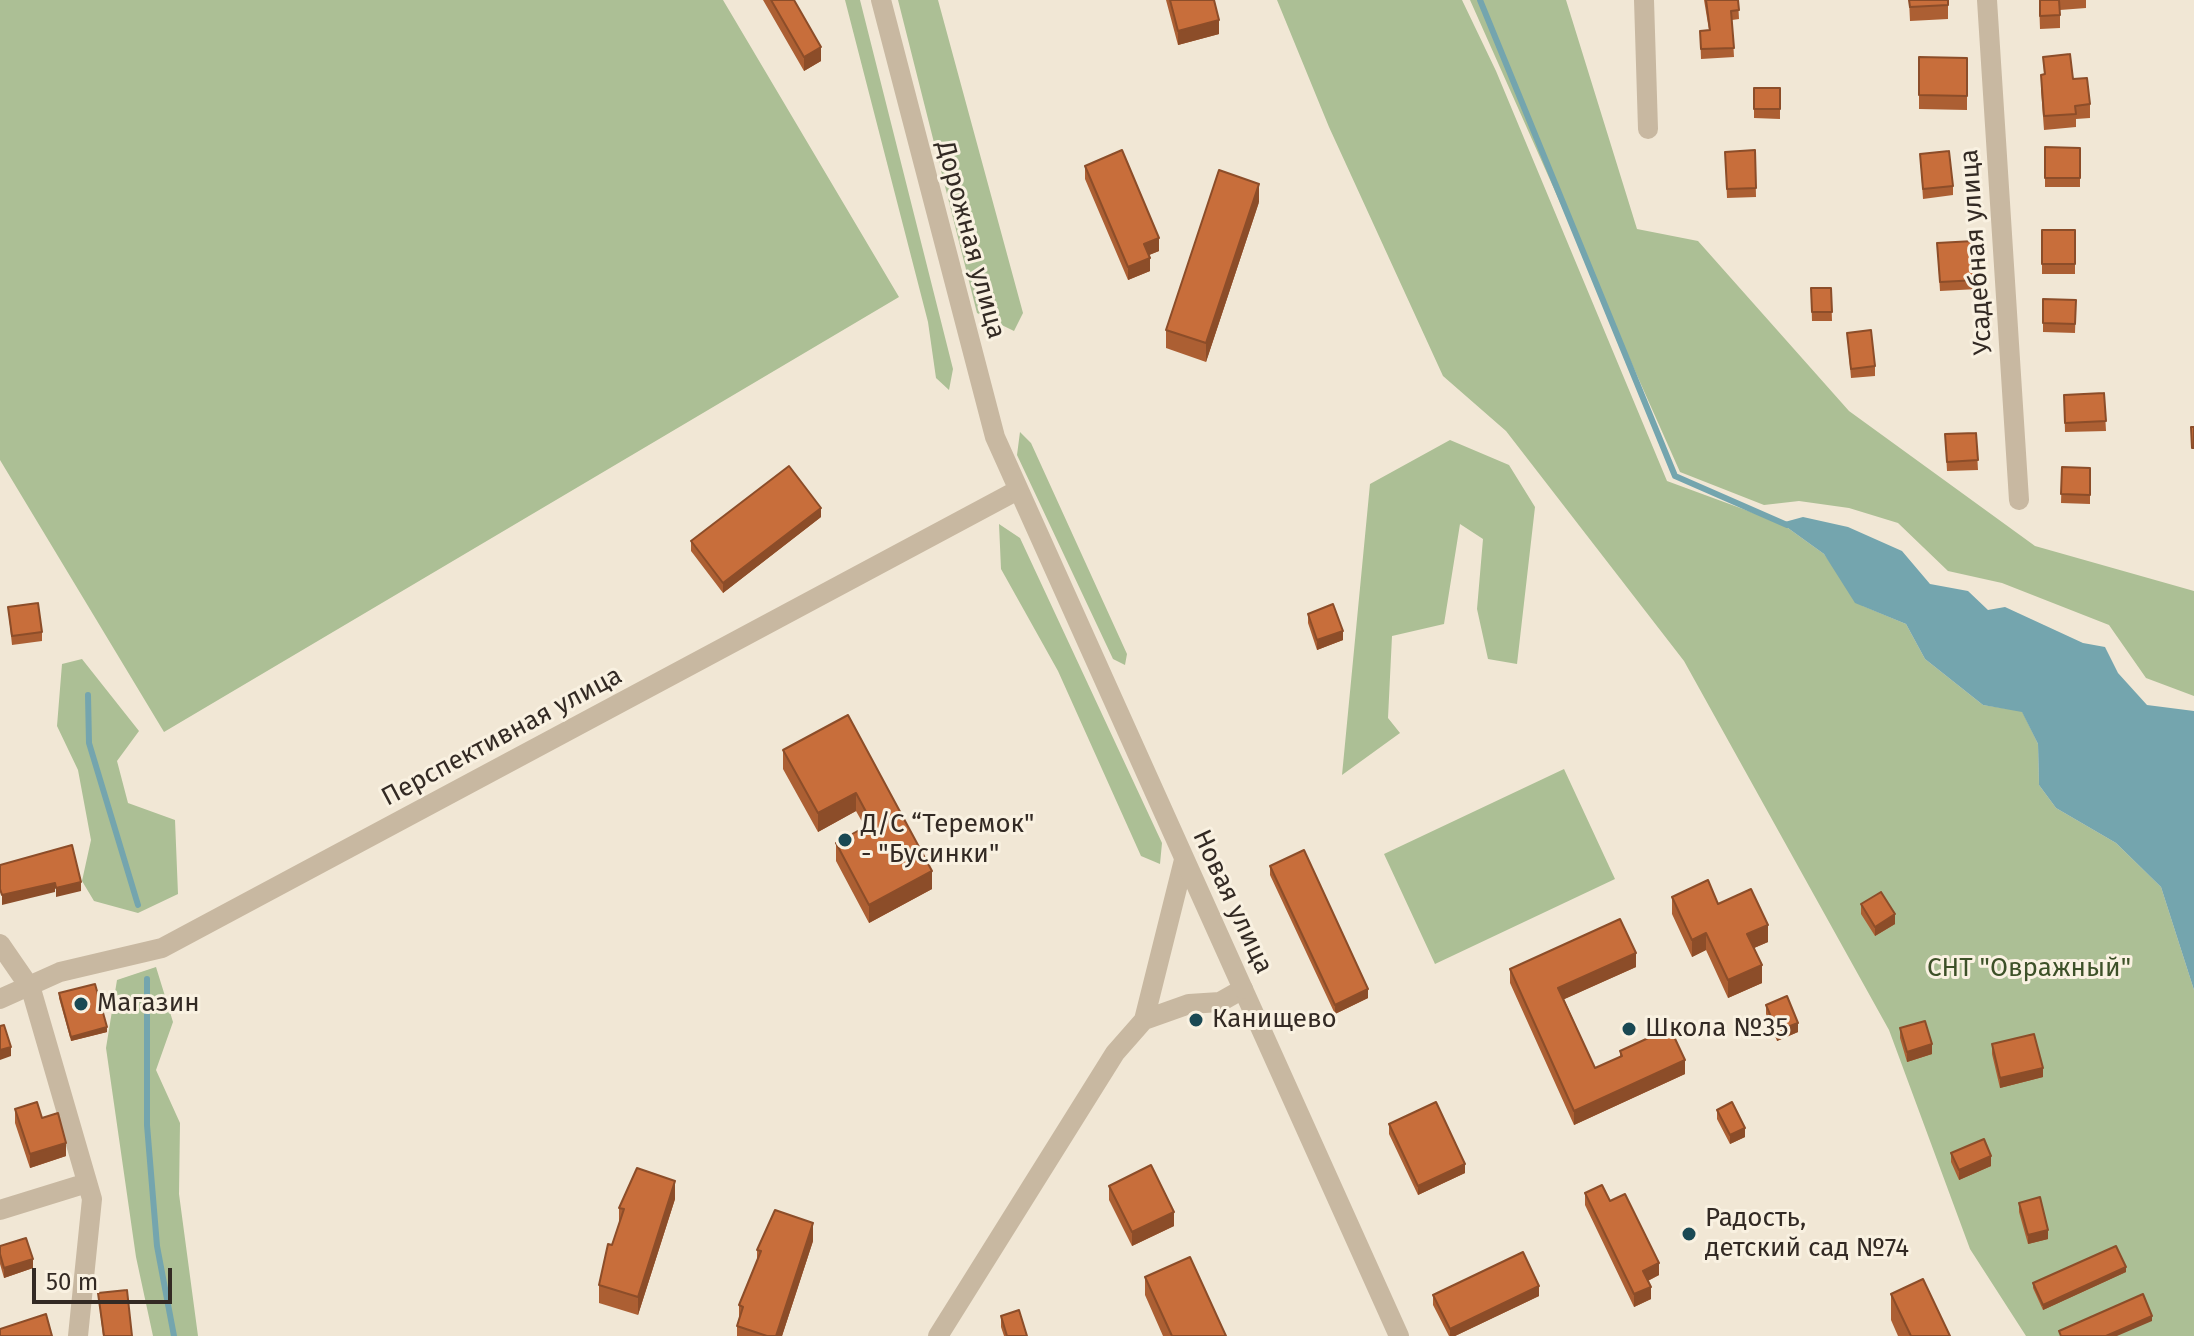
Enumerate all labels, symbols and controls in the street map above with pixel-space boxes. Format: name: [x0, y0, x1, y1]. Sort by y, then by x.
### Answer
street label: Дорожная улица: [929, 138, 1011, 342]
street label: Усадебная улица: [1954, 148, 2000, 356]
street label: Перспективная улица: [376, 660, 628, 814]
place label: Д/С “Теремок" - "Бусинки": [861, 809, 1034, 870]
street label: Новая улица: [1185, 825, 1279, 979]
marker: Д/С “Теремок" - "Бусинки": [836, 831, 854, 849]
park label: СНТ "Овражный": [1927, 953, 2131, 985]
place label: Магазин: [97, 988, 200, 1020]
marker: Магазин: [72, 995, 90, 1013]
place label: Канищево: [1212, 1004, 1337, 1036]
marker: Канищево: [1187, 1011, 1205, 1029]
place label: Школа №35: [1645, 1013, 1788, 1045]
marker: Школа №35: [1620, 1020, 1638, 1038]
place label: Радость, детский сад №74: [1705, 1203, 1909, 1264]
marker: Радость, детский сад №74: [1680, 1225, 1698, 1243]
scale bar: [36, 1252, 176, 1302]
text: 50 m: [46, 1268, 98, 1296]

